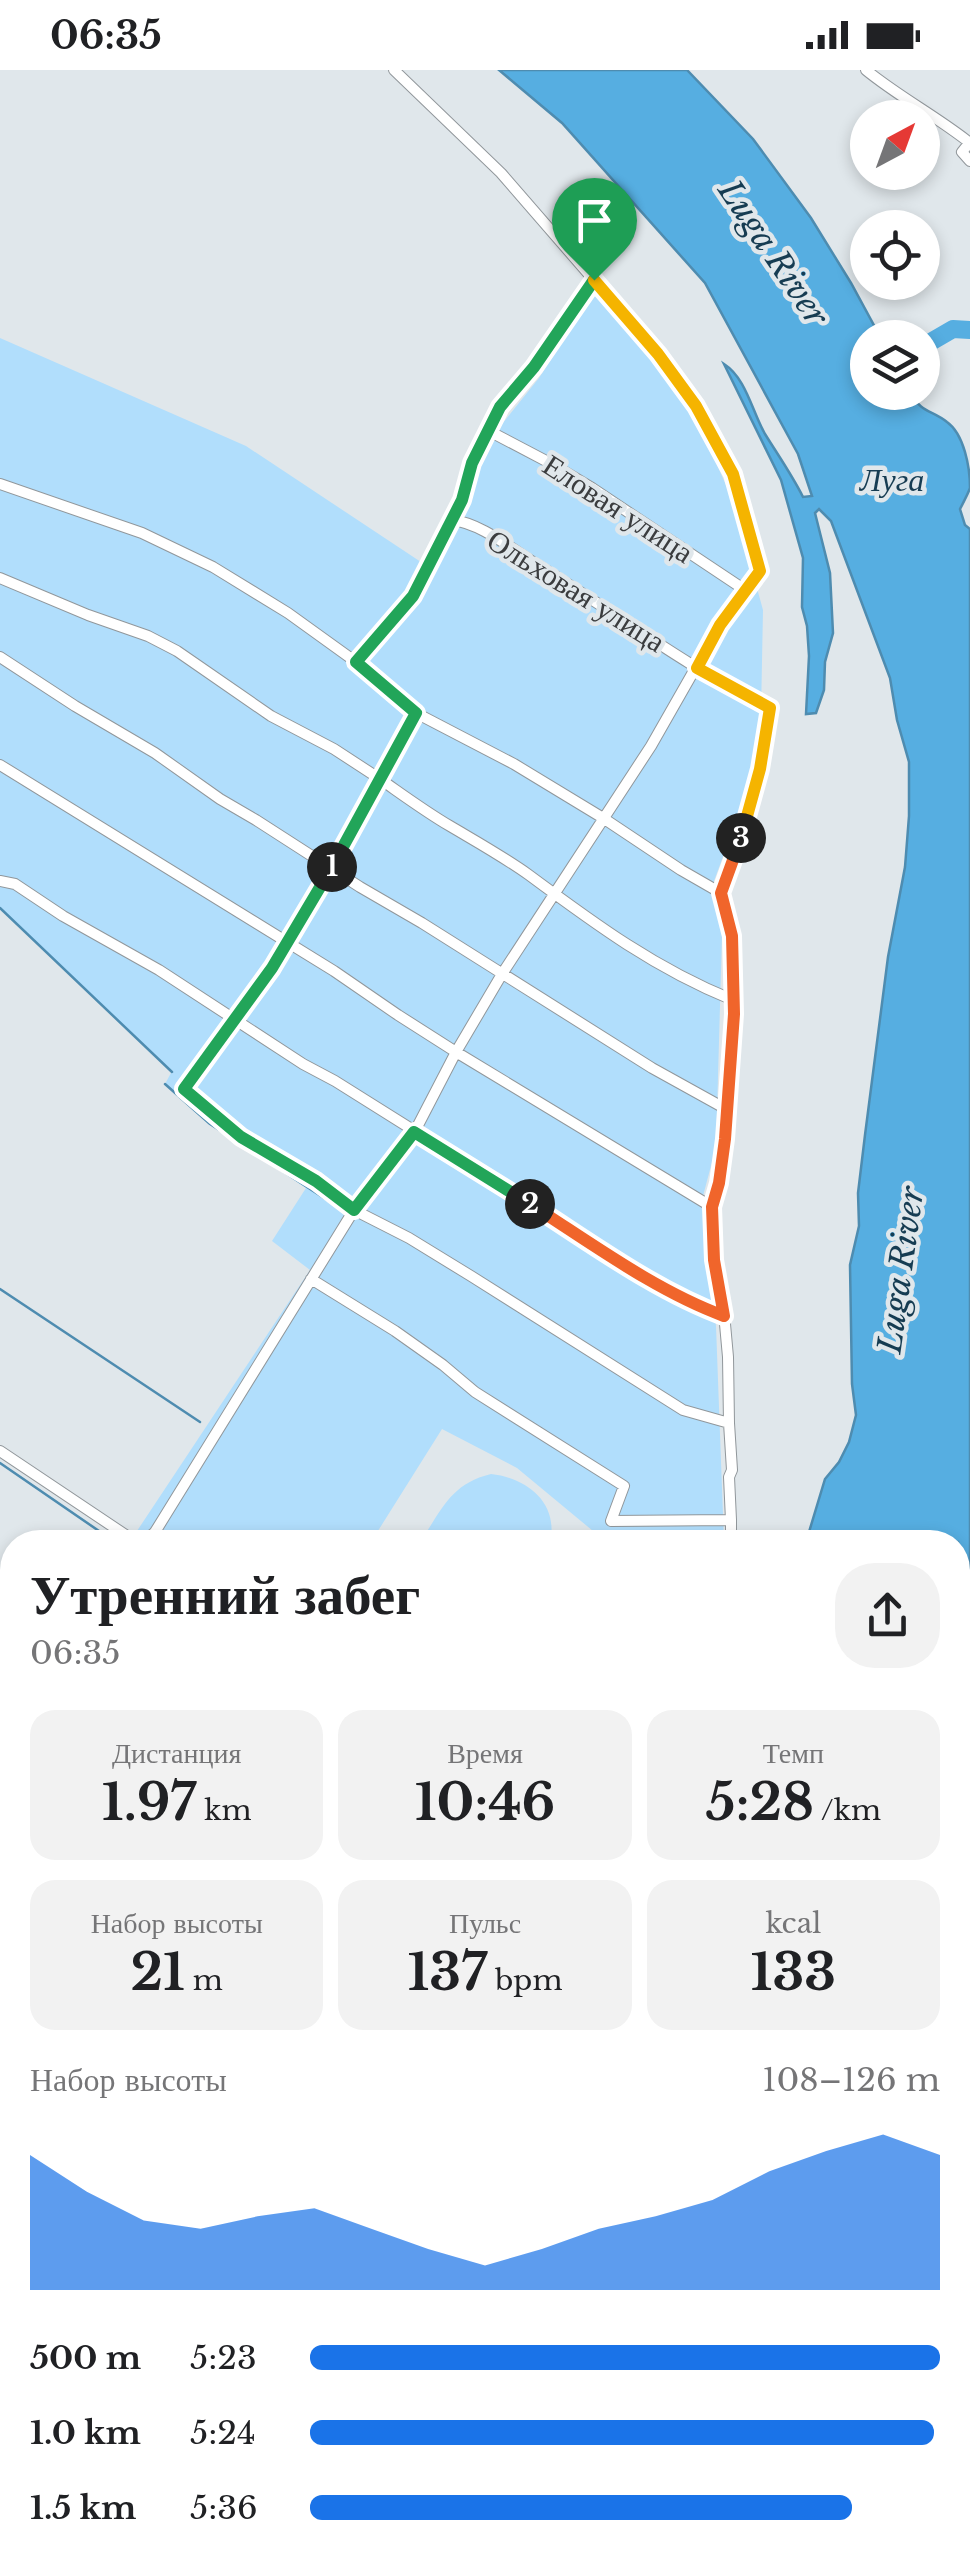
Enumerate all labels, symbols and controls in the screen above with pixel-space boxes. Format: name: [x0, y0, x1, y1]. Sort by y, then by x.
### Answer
text: 06:35: [50, 12, 162, 59]
north arrow: [850, 100, 940, 190]
map controls: [850, 100, 940, 410]
water label: Luga River: [709, 172, 837, 335]
pin: [552, 178, 637, 281]
icon: arrive: [567, 193, 622, 248]
button: locate: [850, 210, 940, 300]
button: layers: [850, 320, 940, 410]
street label: Еловая улица: [536, 446, 700, 571]
water label: Луга: [859, 460, 924, 500]
street label: Ольховая улица: [480, 521, 672, 660]
pin: 3: [716, 813, 766, 863]
text: 3: [732, 820, 750, 855]
pin: 1: [307, 842, 357, 892]
text: 1: [326, 849, 338, 884]
pin: 2: [505, 1179, 555, 1229]
water label: Luga River: [869, 1183, 933, 1357]
text: 2: [521, 1186, 539, 1221]
text: Утренний забег: [30, 1561, 420, 1629]
button: share: [835, 1563, 940, 1668]
text: 06:35: [30, 1633, 120, 1673]
text: Дистанция: [112, 1736, 241, 1771]
text: Время: [447, 1736, 523, 1771]
text: Темп: [763, 1736, 824, 1771]
text: 1.97: [102, 1771, 196, 1834]
text: 10:46: [415, 1771, 555, 1834]
text: 5:28: [706, 1771, 814, 1834]
text: km: [196, 1793, 251, 1828]
text: /km: [814, 1793, 881, 1828]
text: Набор высоты: [91, 1906, 263, 1941]
text: Пульс: [449, 1906, 521, 1941]
text: kcal: [765, 1906, 821, 1941]
text: 21: [130, 1941, 185, 2004]
text: 137: [408, 1941, 487, 2004]
text: 133: [751, 1941, 836, 2004]
text: m: [185, 1963, 223, 1998]
text: bpm: [487, 1963, 562, 1998]
text: Набор высоты: [30, 2060, 227, 2100]
text: 108–126 m: [762, 2060, 940, 2100]
text: 500 m: [30, 2338, 141, 2378]
text: 5:23: [190, 2338, 257, 2378]
text: 1.0 km: [30, 2413, 141, 2453]
text: 5:24: [190, 2413, 256, 2453]
text: 1.5 km: [30, 2488, 136, 2528]
text: 5:36: [190, 2488, 258, 2528]

